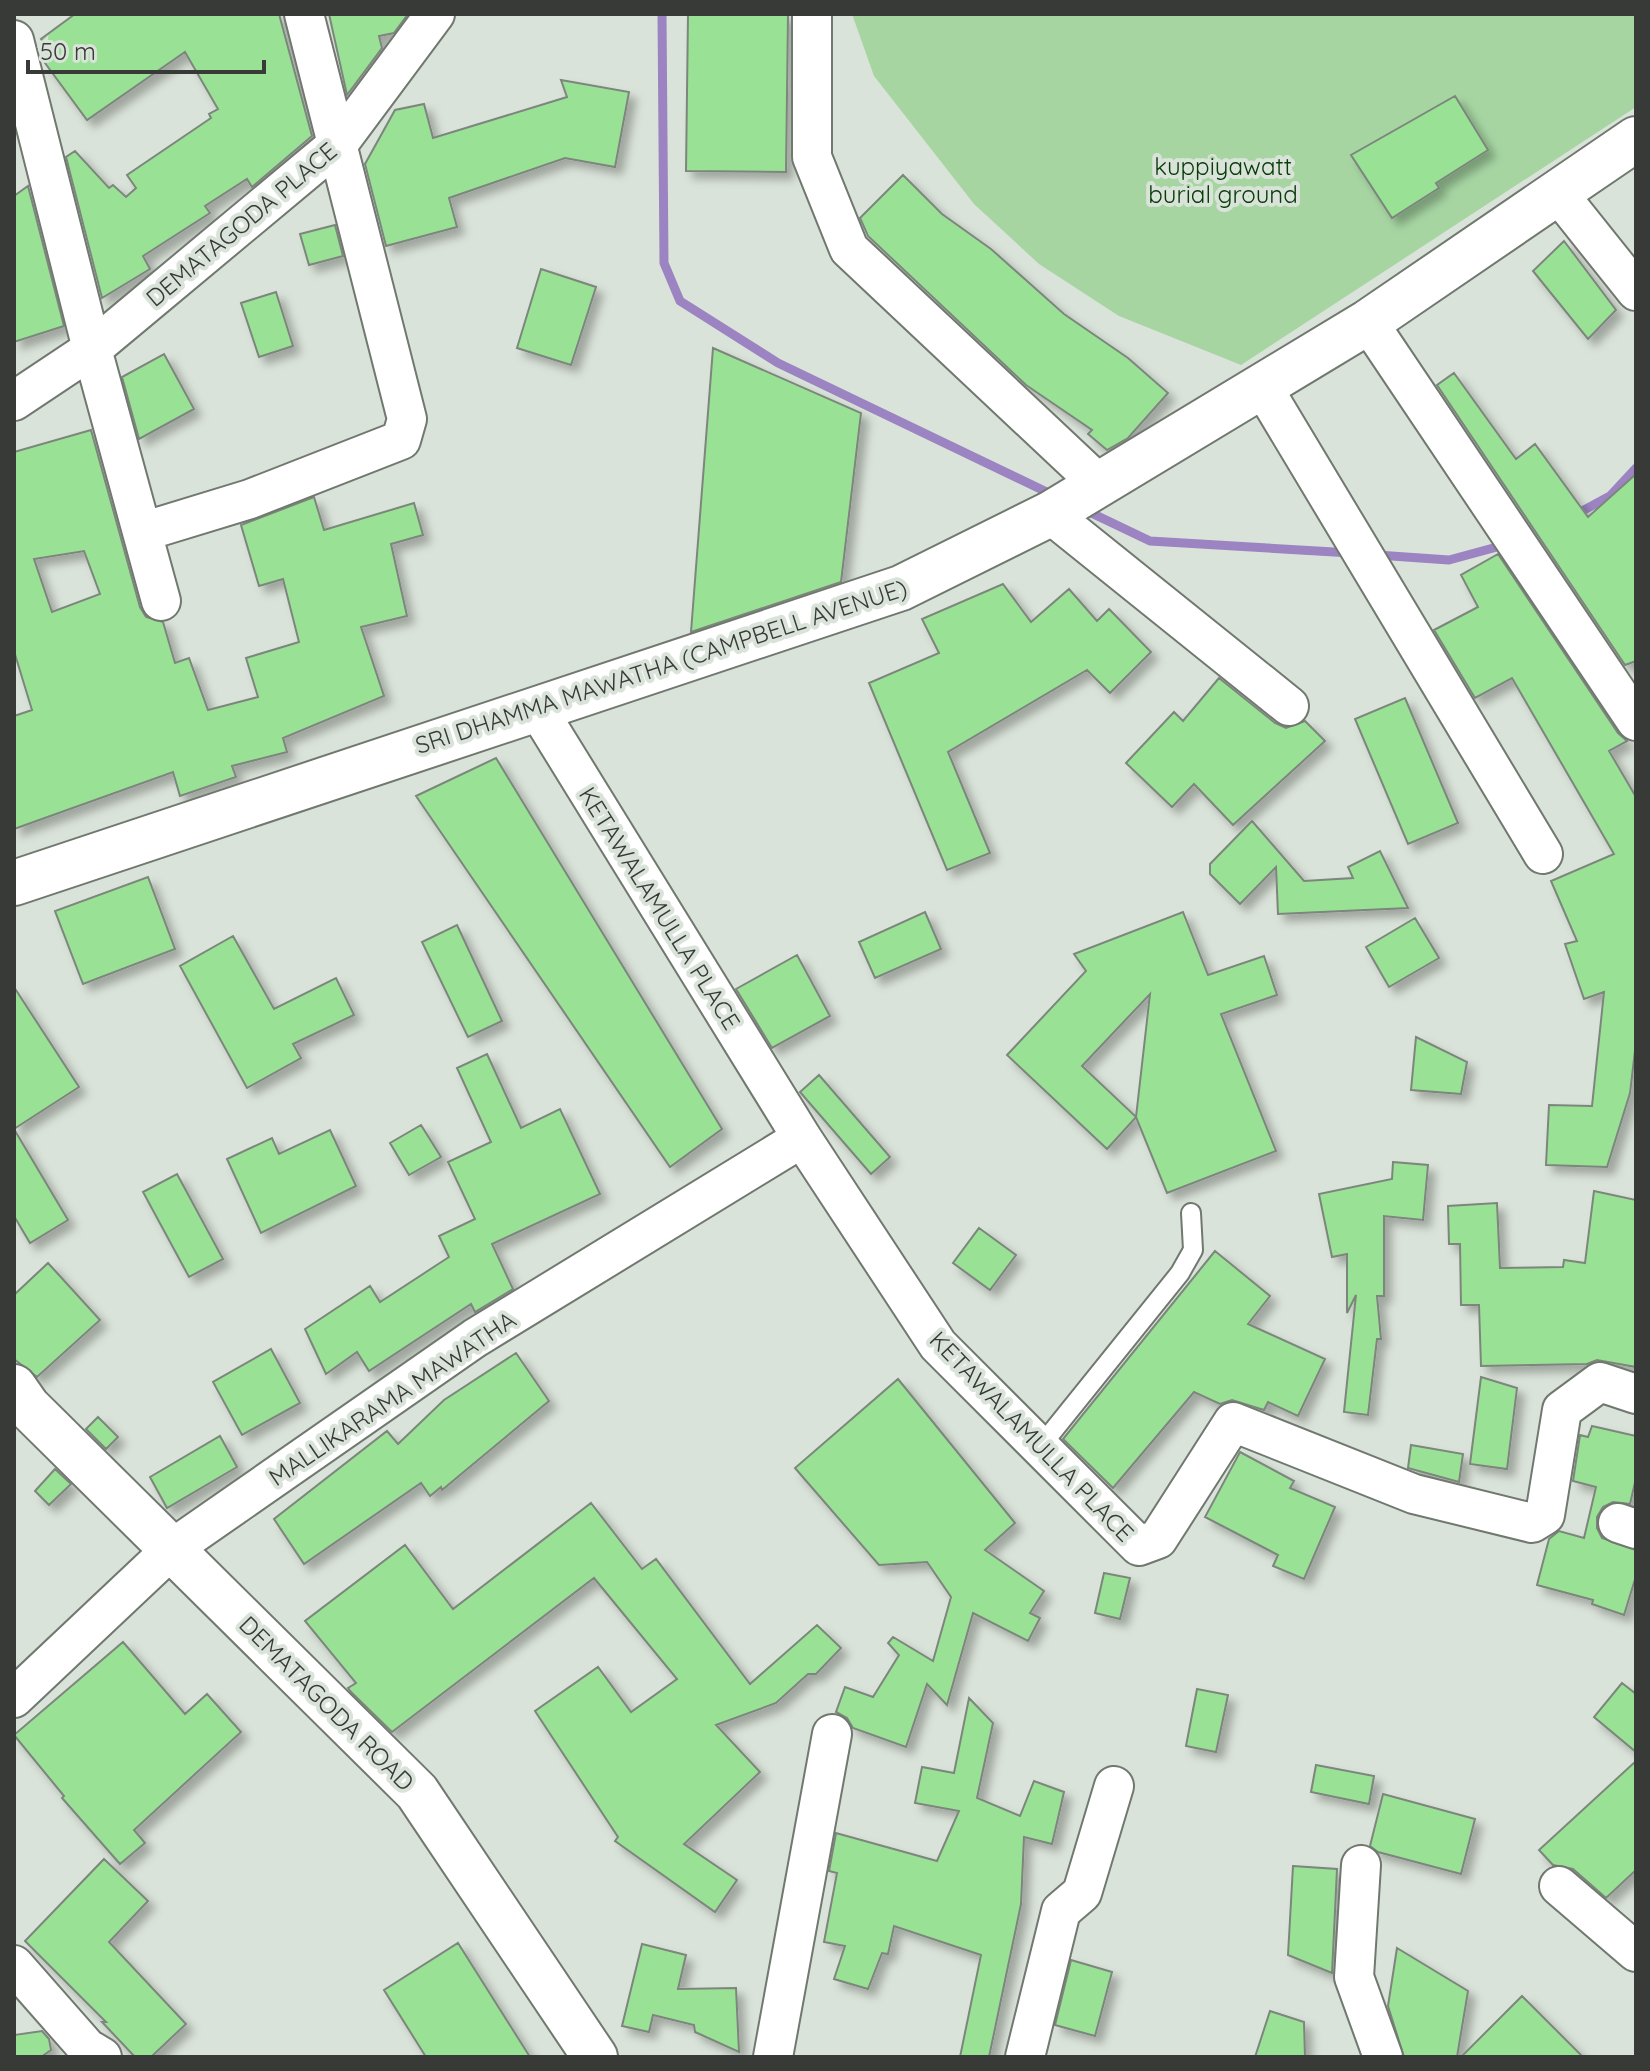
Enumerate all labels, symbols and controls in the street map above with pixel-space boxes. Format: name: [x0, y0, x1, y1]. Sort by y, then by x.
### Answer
scale bar: [28, 24, 264, 74]
text: 50 m: [40, 36, 96, 66]
street label: DEMATAGODA PLACE: [139, 135, 343, 313]
park label: kuppiyawatt burial ground: [1148, 151, 1298, 209]
street label: SRI DHAMMA MAWATHA (CAMPBELL AVENUE): [411, 572, 911, 760]
street label: KETAWALAMULLA PLACE: [573, 781, 747, 1035]
street label: MALLIKARAMA MAWATHA: [263, 1304, 521, 1492]
street label: KETAWALAMULLA PLACE: [924, 1325, 1140, 1547]
street label: DEMATAGODA ROAD: [233, 1609, 421, 1797]

